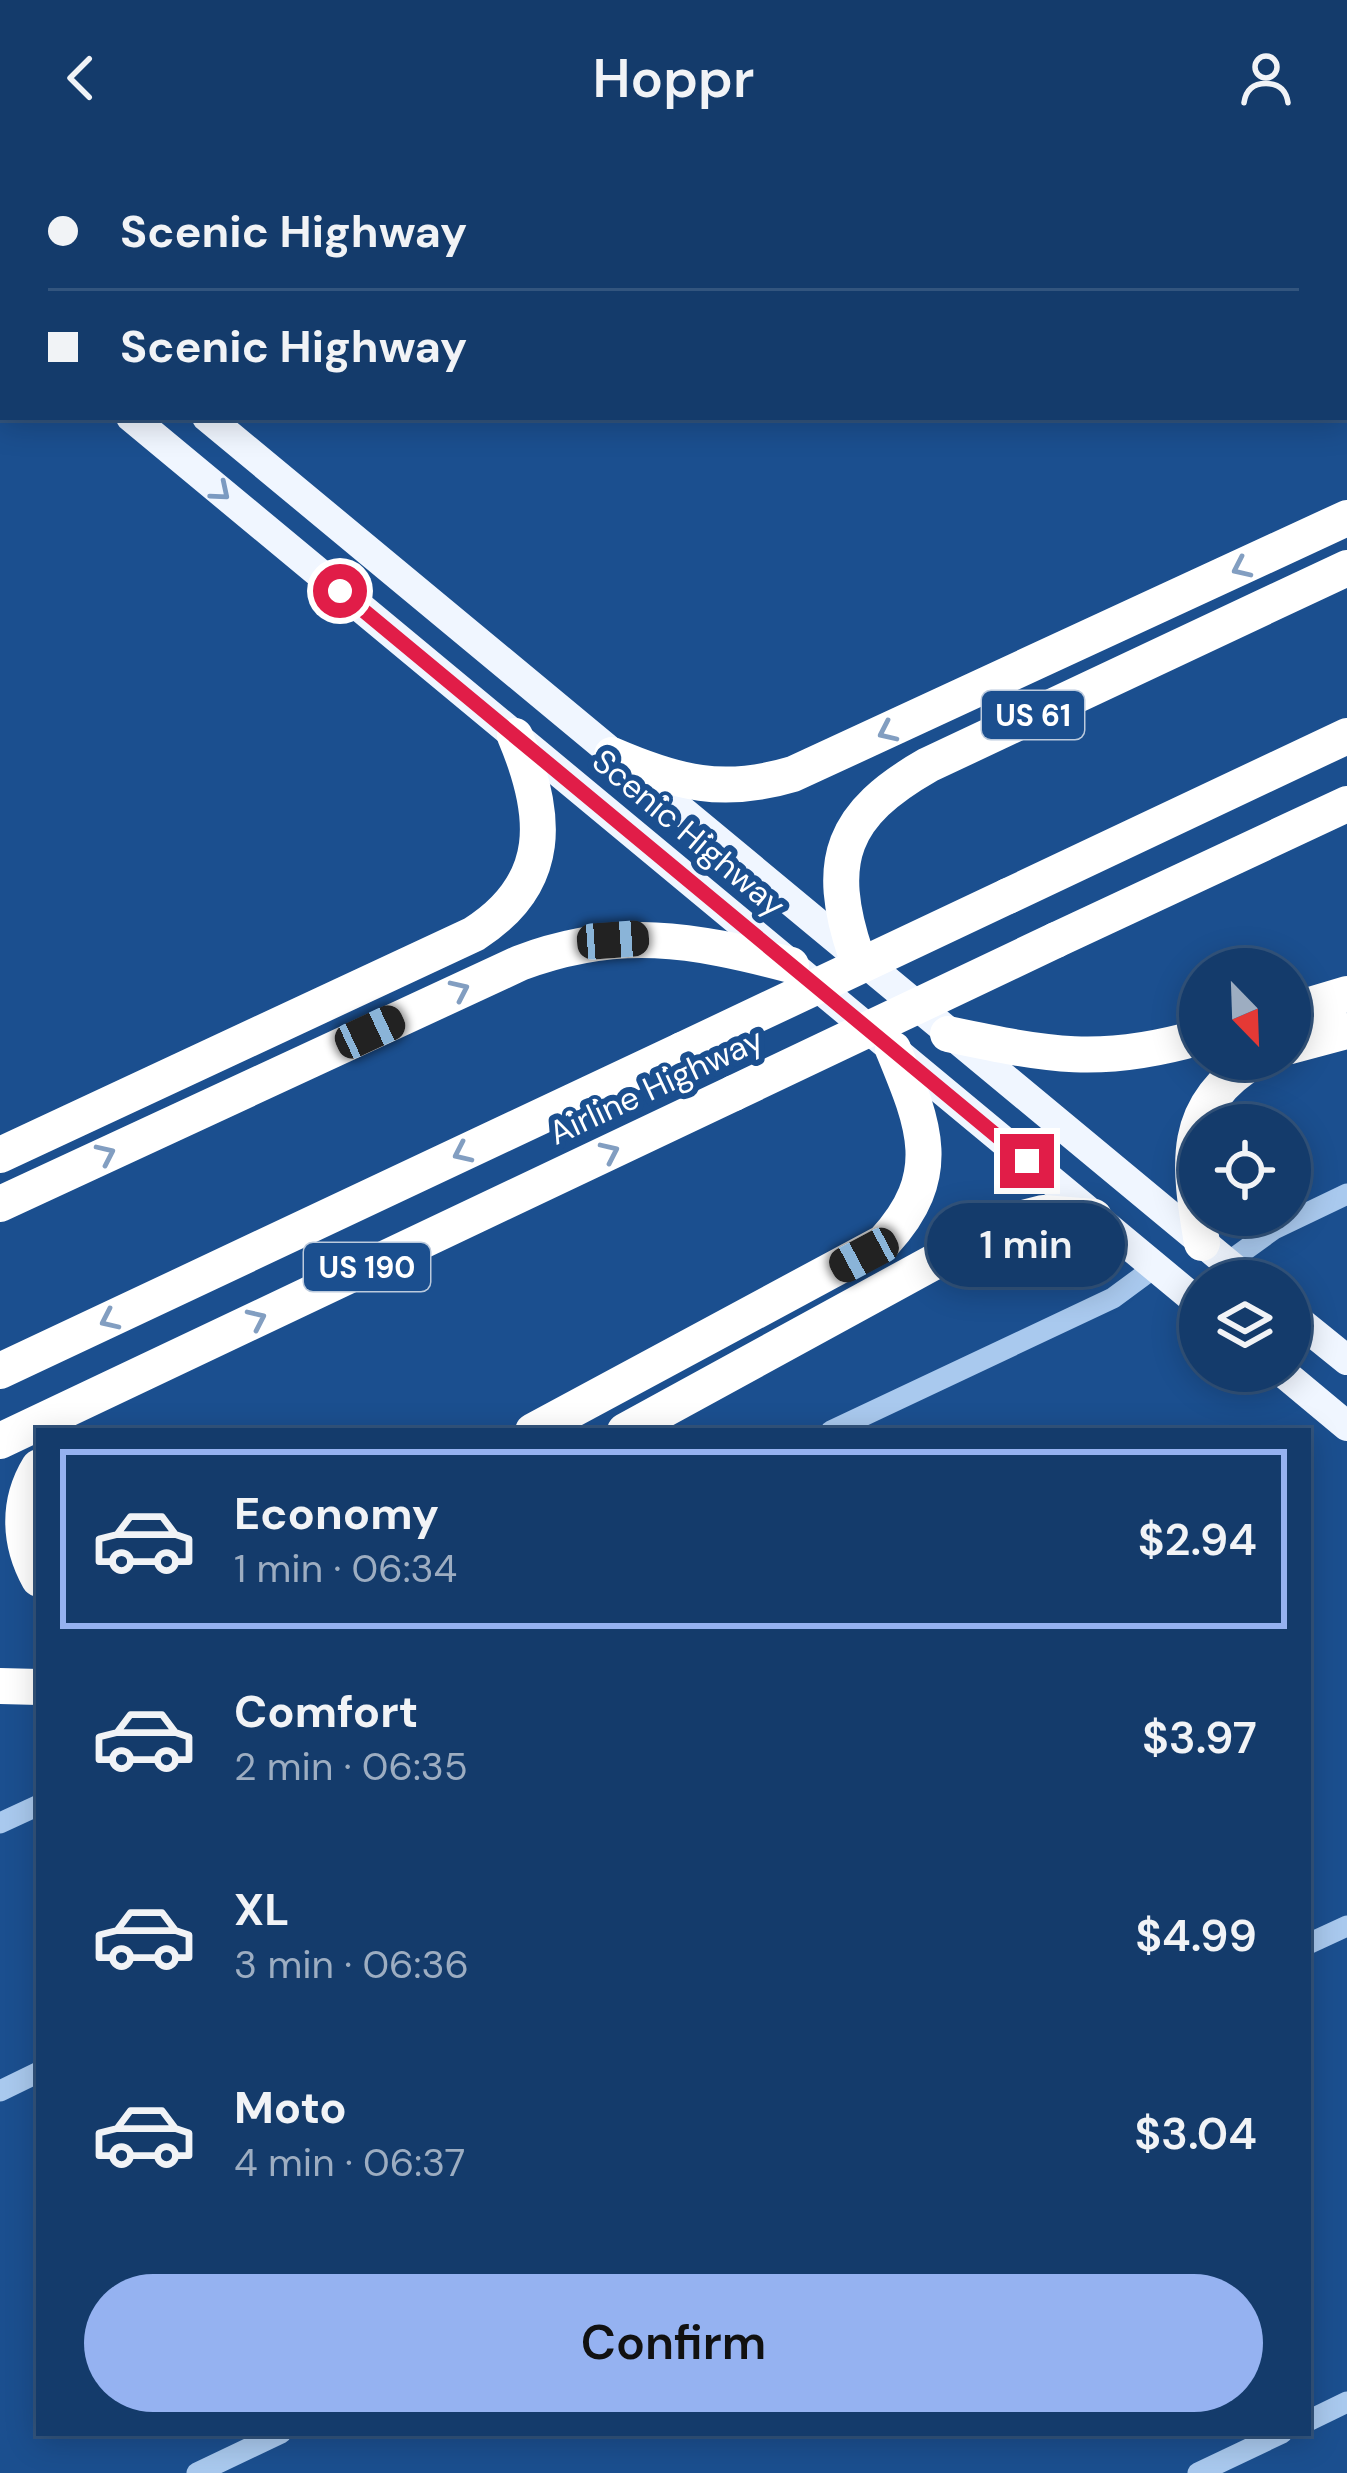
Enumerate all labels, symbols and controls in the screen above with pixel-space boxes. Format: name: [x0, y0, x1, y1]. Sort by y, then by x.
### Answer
text: Hoppr: [593, 43, 754, 114]
icon: back: [48, 45, 114, 111]
icon: person: [1233, 45, 1299, 111]
text: Scenic Highway: [120, 202, 467, 261]
text: Scenic Highway: [120, 317, 467, 376]
one-way arrow: [208, 477, 230, 499]
one-way arrow: [1232, 554, 1253, 577]
route start: [313, 564, 367, 618]
road number: US 61: [982, 691, 1084, 739]
one-way arrow: [878, 717, 899, 741]
street label: Scenic Highway: [583, 740, 795, 926]
car: [576, 920, 650, 960]
north arrow: [1179, 948, 1311, 1080]
map controls: [1179, 948, 1311, 1392]
one-way arrow: [448, 981, 469, 1005]
car: [330, 1000, 410, 1064]
street label: Airline Highway: [542, 1017, 770, 1155]
button: locate: [1179, 1104, 1311, 1236]
route end: [1000, 1134, 1054, 1188]
one-way arrow: [453, 1139, 474, 1162]
one-way arrow: [598, 1143, 619, 1166]
one-way arrow: [94, 1145, 115, 1168]
callout: 1 min: [928, 1203, 1126, 1287]
text: 1 min: [979, 1219, 1073, 1270]
car: [824, 1222, 904, 1288]
road number: US 190: [304, 1243, 430, 1291]
button: layers: [1179, 1260, 1311, 1392]
one-way arrow: [100, 1306, 121, 1329]
one-way arrow: [245, 1310, 266, 1333]
text: Economy: [234, 1484, 439, 1543]
icon: car: [90, 1485, 198, 1593]
text: $2.94: [1138, 1510, 1257, 1569]
text: 1 min · 06:34: [234, 1543, 457, 1594]
text: Comfort: [234, 1682, 418, 1741]
icon: car: [90, 1683, 198, 1791]
text: $3.97: [1142, 1708, 1257, 1767]
text: 2 min · 06:35: [234, 1741, 468, 1792]
text: XL: [234, 1880, 289, 1939]
icon: car: [90, 1881, 198, 1989]
text: $4.99: [1135, 1906, 1257, 1965]
text: 3 min · 06:36: [234, 1939, 469, 1990]
text: Moto: [234, 2078, 347, 2137]
icon: car: [90, 2079, 198, 2187]
text: $3.04: [1134, 2104, 1257, 2163]
text: 4 min · 06:37: [234, 2137, 465, 2188]
button: Confirm: [84, 2274, 1263, 2412]

